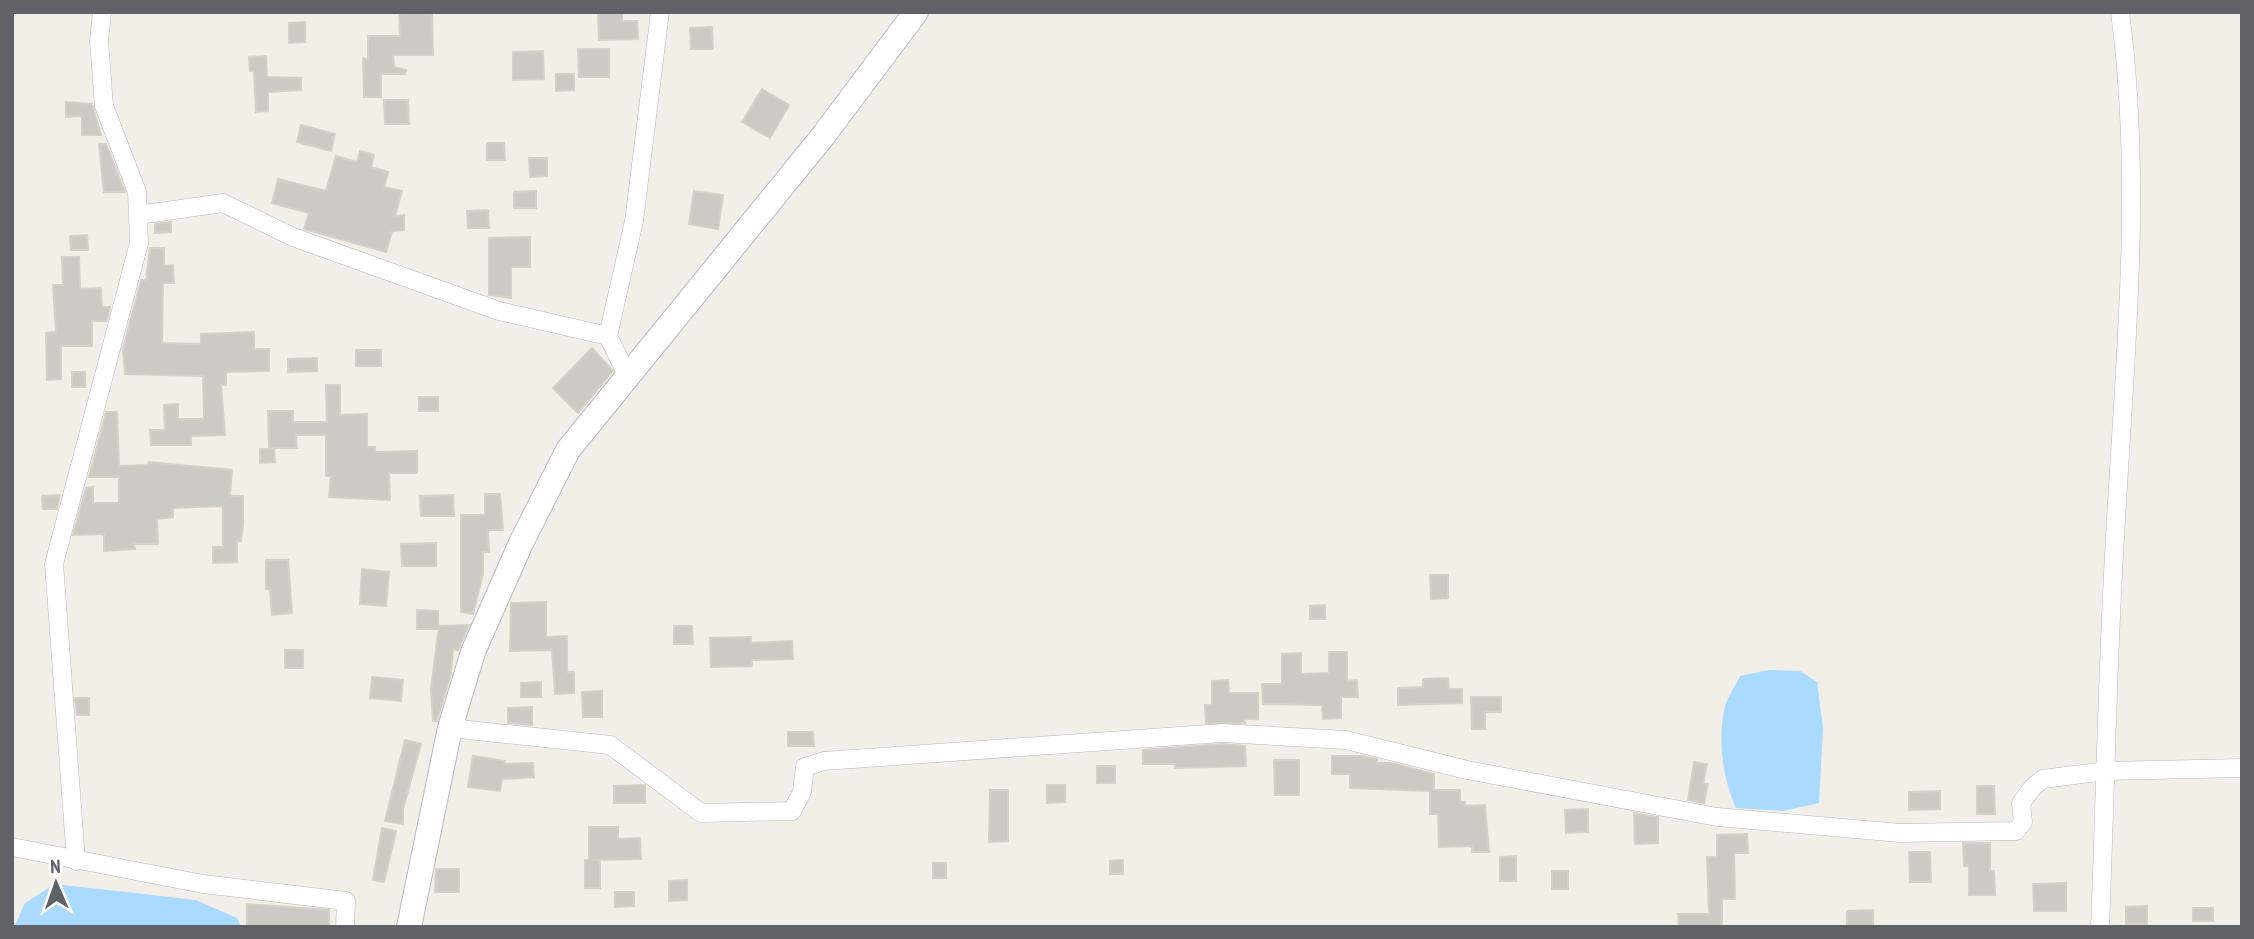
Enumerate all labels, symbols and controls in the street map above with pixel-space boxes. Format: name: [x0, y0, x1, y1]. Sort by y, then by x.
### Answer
north arrow: [21, 848, 91, 918]
text: N: [50, 854, 61, 878]

